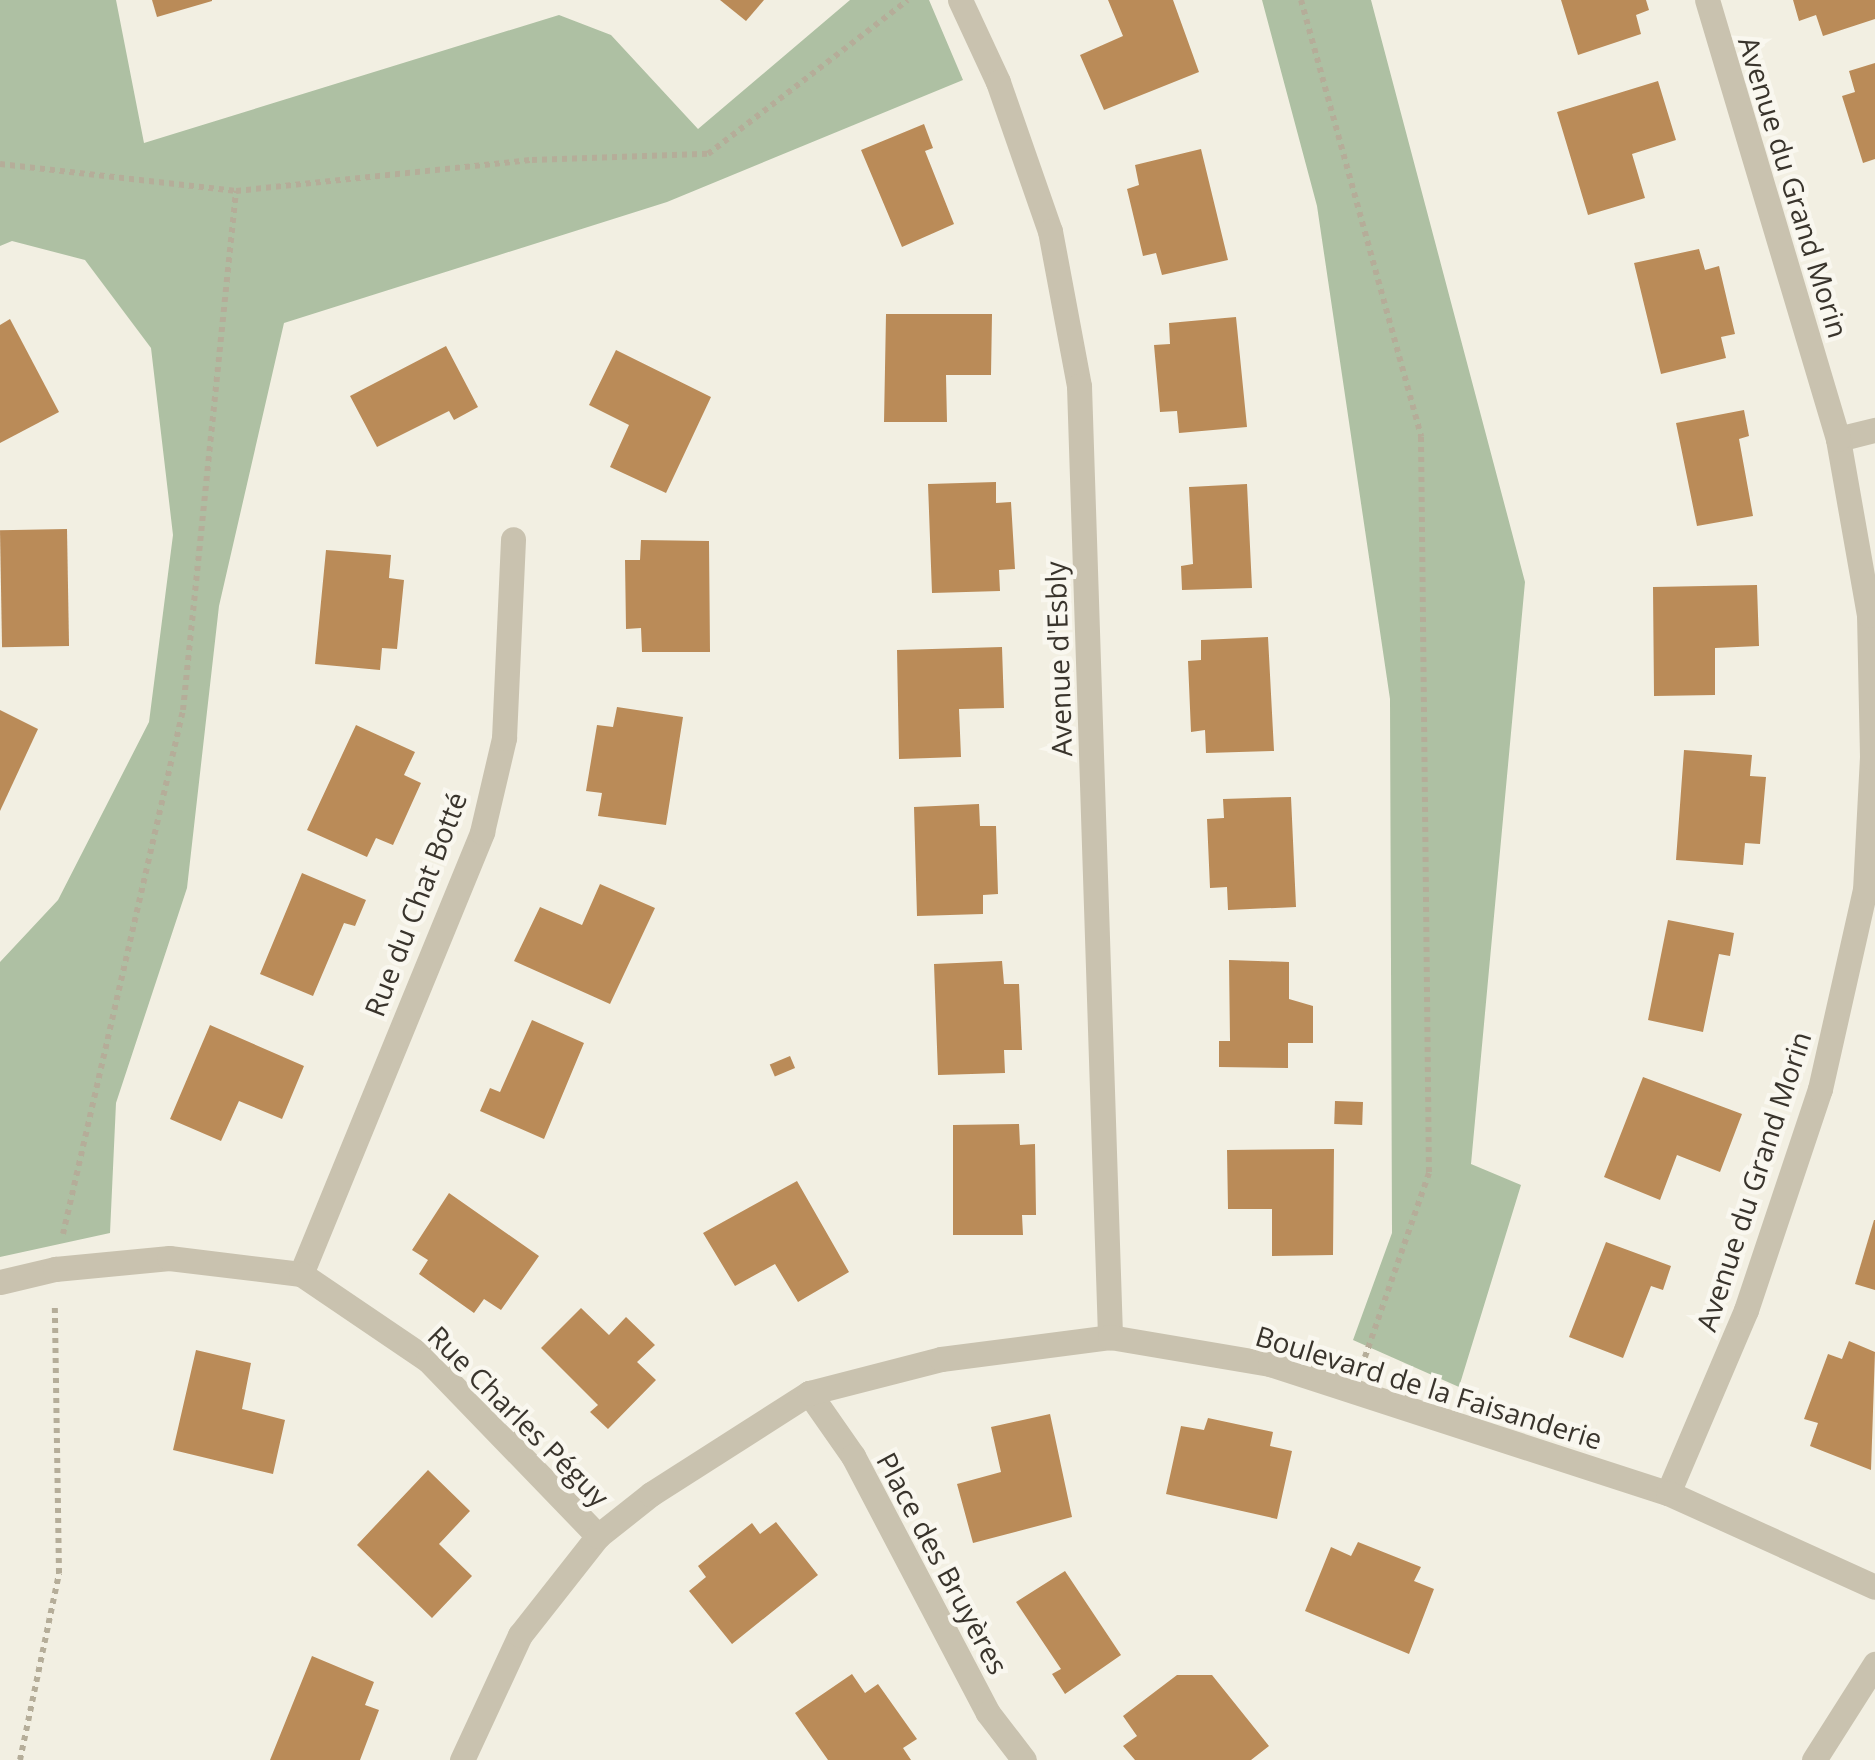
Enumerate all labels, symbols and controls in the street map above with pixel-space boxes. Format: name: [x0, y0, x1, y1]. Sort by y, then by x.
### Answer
street label: Avenue du Grand Morin: [1732, 32, 1856, 342]
street label: Avenue d'Esbly: [1038, 561, 1078, 757]
street label: Rue du Chat Botté: [357, 787, 473, 1021]
street label: Avenue du Grand Morin: [1689, 1027, 1817, 1335]
street label: Boulevard de la Faisanderie: [1252, 1318, 1606, 1456]
street label: Rue Charles Péguy: [422, 1319, 616, 1513]
street label: Place des Bruyères: [870, 1446, 1016, 1680]

